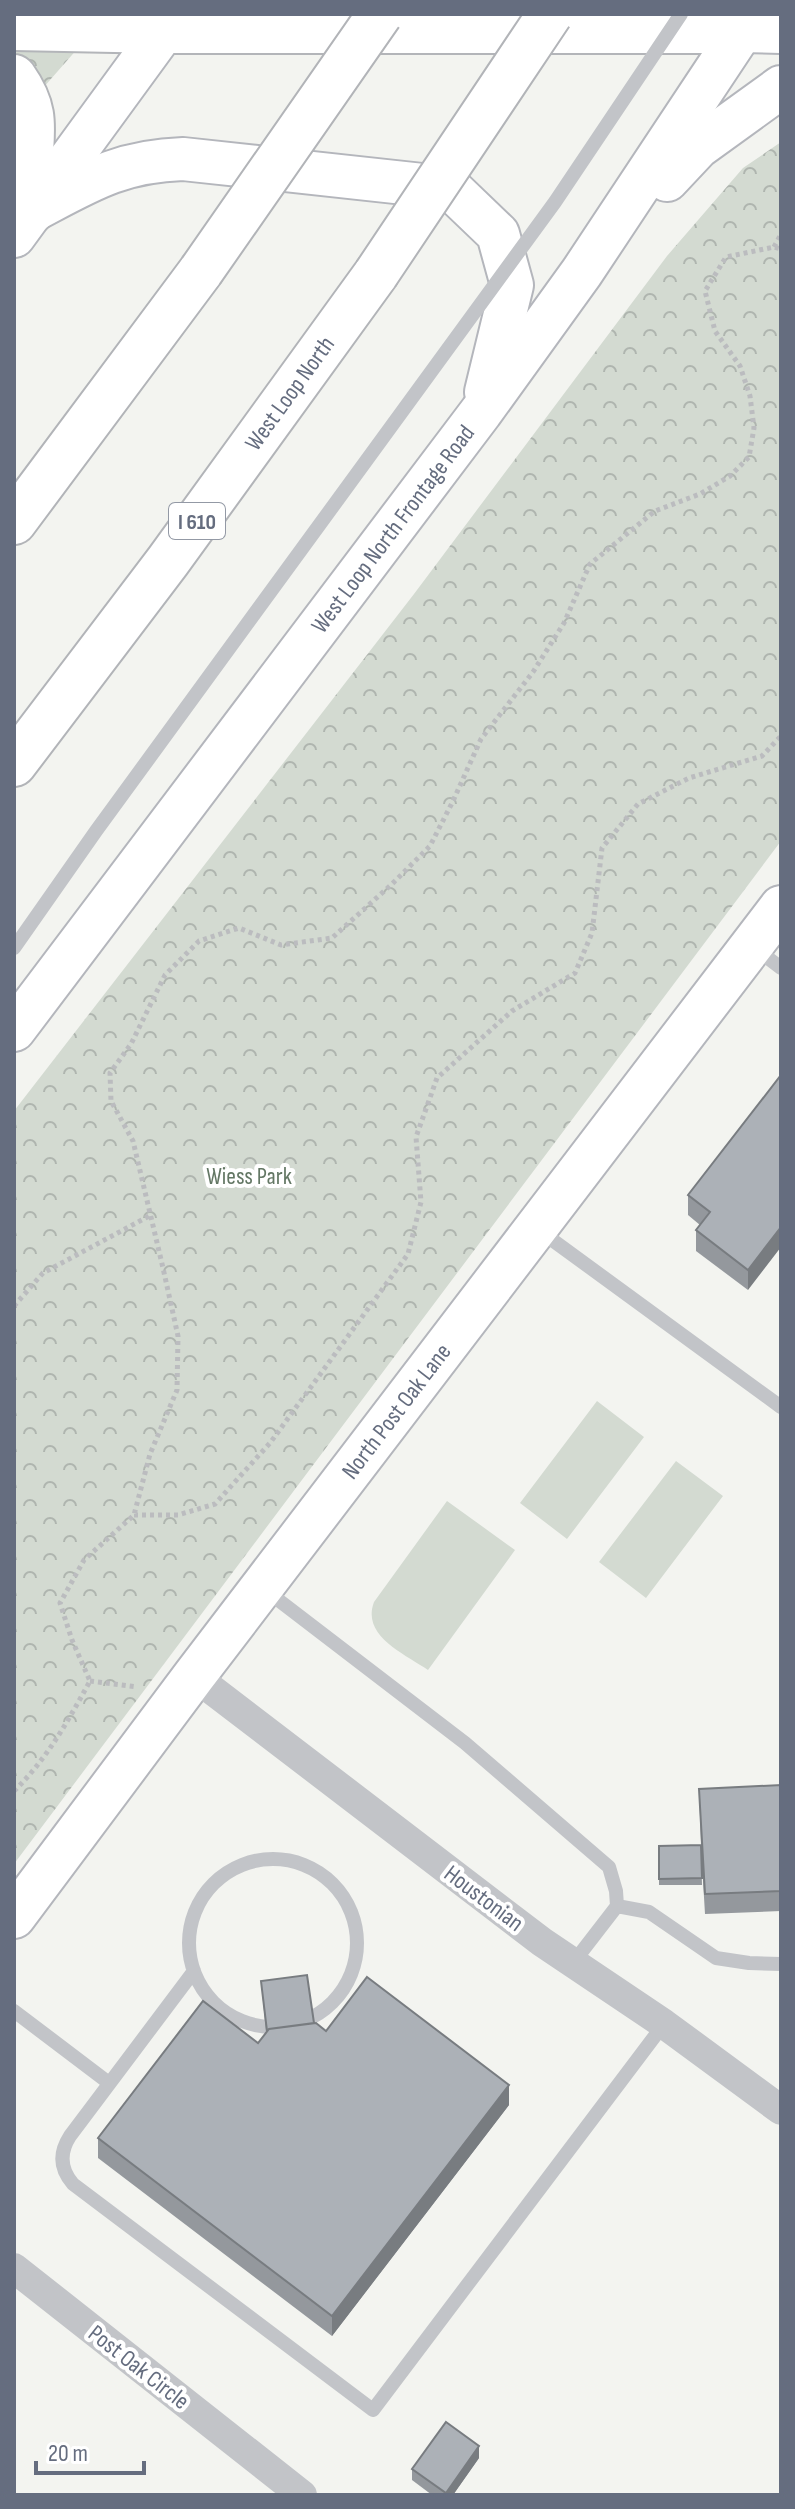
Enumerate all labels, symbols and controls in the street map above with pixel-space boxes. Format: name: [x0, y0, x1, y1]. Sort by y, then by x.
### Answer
street label: West Loop North: [239, 331, 341, 456]
street label: West Loop North Frontage Road: [305, 419, 481, 639]
road number: I 610: [169, 503, 225, 539]
park label: Wiess Park: [206, 1162, 292, 1191]
street label: North Post Oak Lane: [336, 1338, 457, 1485]
street label: Houstonian: [438, 1859, 529, 1938]
street label: Post Oak Circle: [82, 2319, 195, 2416]
scale bar: [36, 2425, 144, 2475]
text: 20 m: [48, 2439, 88, 2468]

